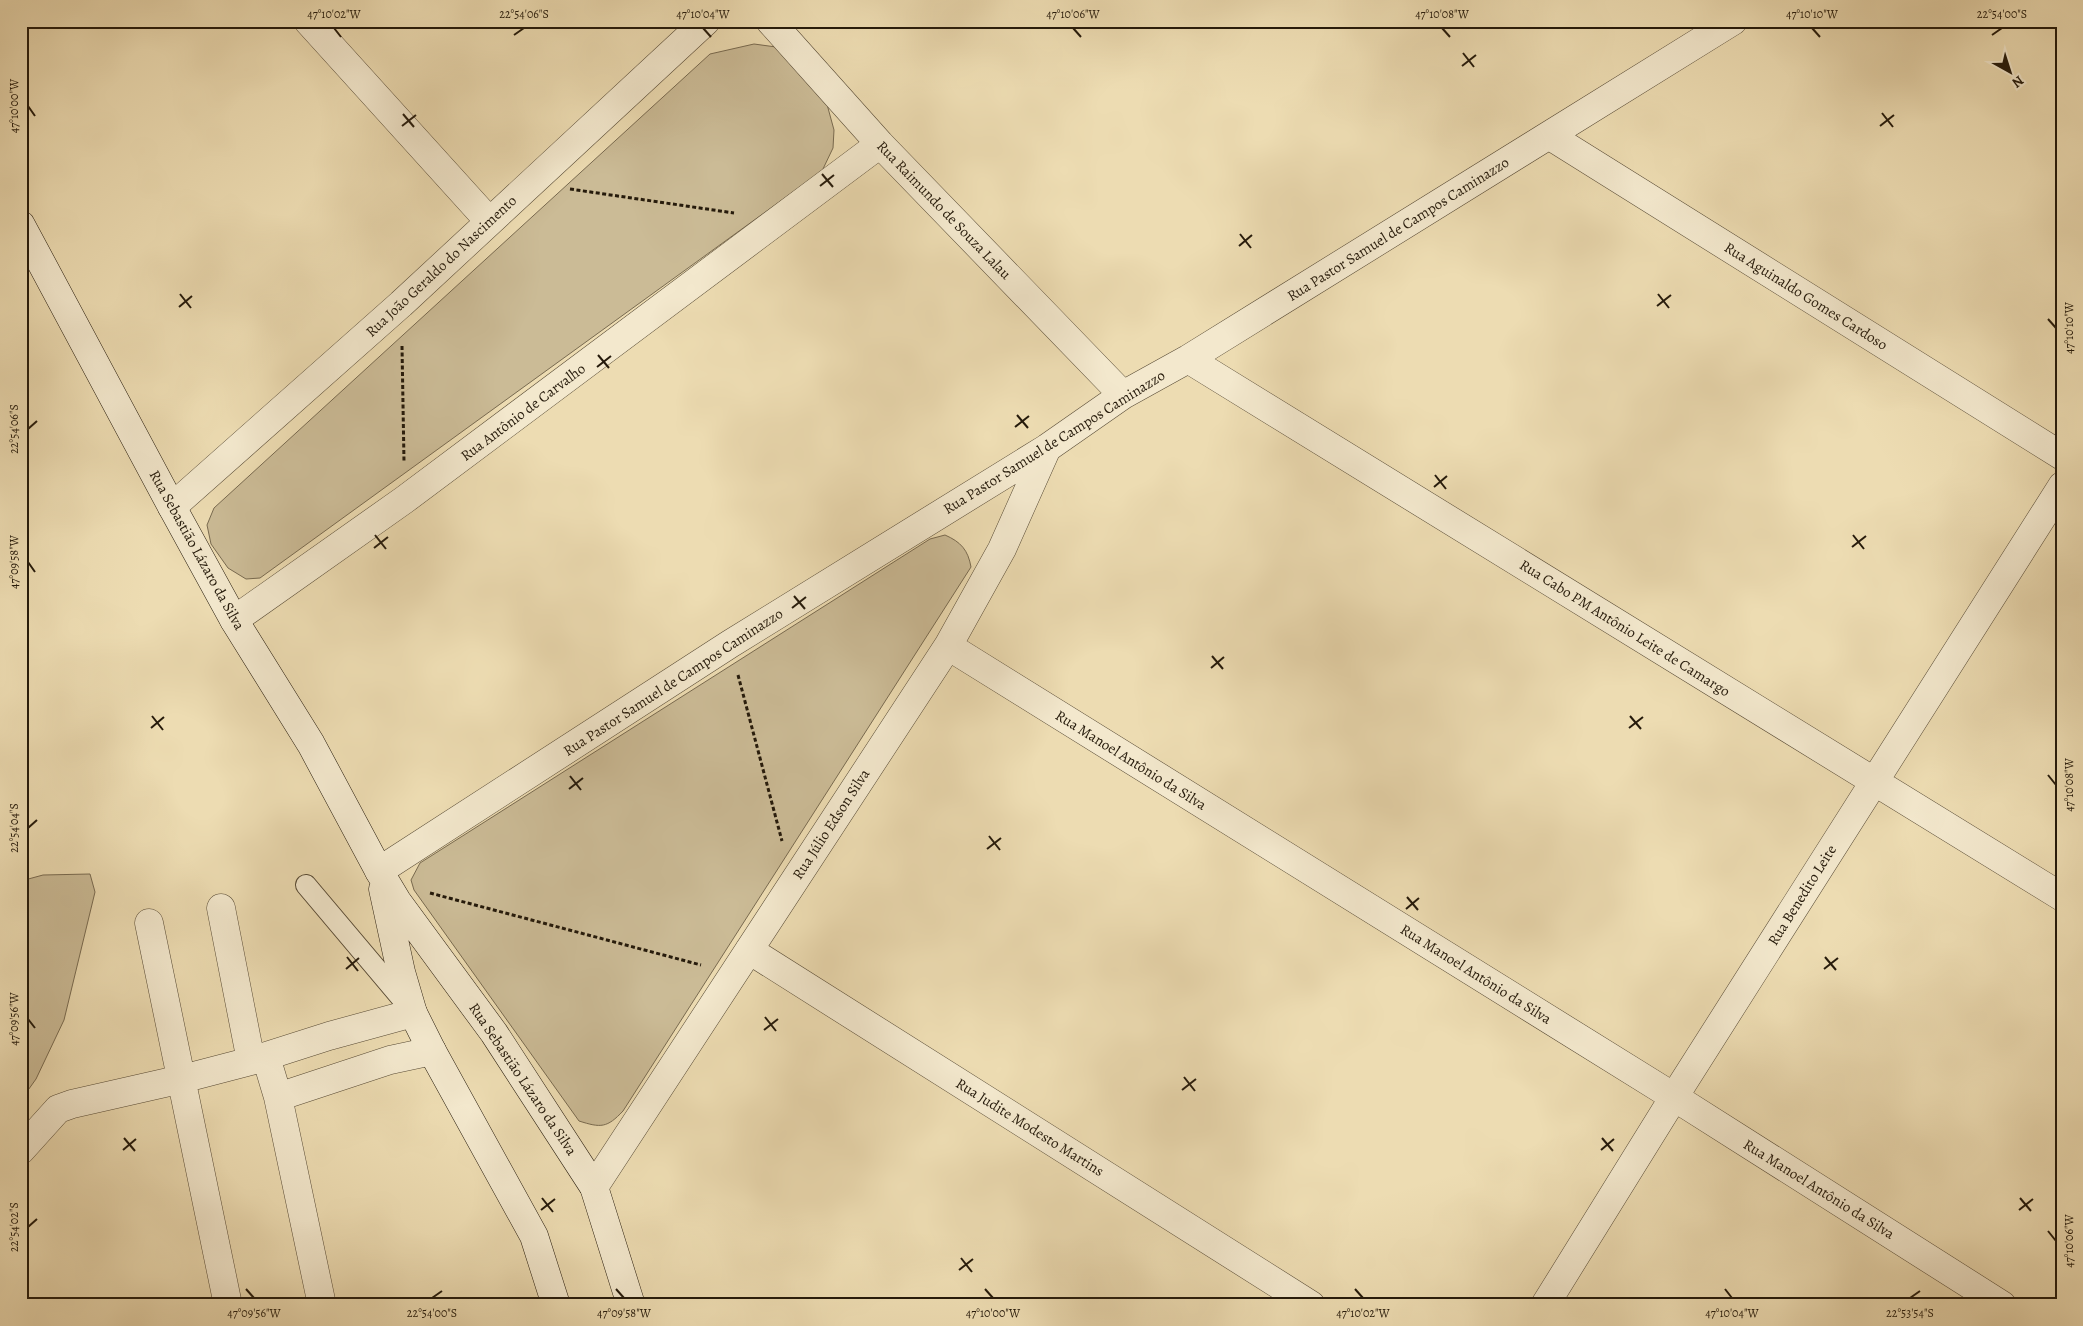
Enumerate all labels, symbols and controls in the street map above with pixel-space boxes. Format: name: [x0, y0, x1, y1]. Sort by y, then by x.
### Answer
text: 47°10'02"W: [307, 6, 362, 22]
text: 22°54'06"S: [499, 6, 549, 22]
text: 47°10'04"W: [676, 6, 730, 22]
text: 47°10'06"W: [1046, 6, 1101, 22]
text: 47°10'08"W: [1415, 6, 1470, 22]
text: 47°10'10"W: [1786, 6, 1839, 22]
text: 22°54'00"S: [1977, 6, 2027, 22]
north arrow: [1986, 48, 2036, 98]
text: N: [2008, 71, 2028, 92]
text: 47°10'00"W: [6, 78, 22, 133]
street label: Rua Raimundo de Souza Lalau: [872, 136, 1016, 284]
street label: Rua Pastor Samuel de Campos Caminazzo: [1283, 152, 1513, 306]
street label: Rua João Geraldo do Nascimento: [361, 191, 521, 341]
street label: Rua Aguinaldo Gomes Cardoso: [1720, 237, 1892, 355]
text: 47°10'10"W: [2061, 301, 2077, 354]
street label: Rua Antônio de Carvalho: [457, 358, 589, 466]
street label: Rua Pastor Samuel de Campos Caminazzo: [939, 365, 1169, 519]
text: 22°54'06"S: [6, 404, 22, 454]
street label: Rua Sebastião Lázaro da Silva: [145, 466, 249, 634]
text: 47°09'58"W: [6, 534, 22, 589]
street label: Rua Cabo PM Antônio Leite de Camargo: [1516, 555, 1734, 701]
street label: Rua Pastor Samuel de Campos Caminazzo: [559, 603, 787, 761]
street label: Rua Manoel Antônio da Silva: [1052, 705, 1210, 815]
text: 47°10'08"W: [2061, 757, 2077, 812]
street label: Rua Júlio Edson Silva: [788, 765, 874, 883]
text: 22°54'04"S: [6, 803, 22, 853]
street label: Rua Benedito Leite: [1763, 841, 1841, 949]
street label: Rua Manoel Antônio da Silva: [1397, 919, 1555, 1029]
text: 47°09'56"W: [6, 991, 22, 1046]
street label: Rua Sebastião Lázaro da Silva: [464, 999, 582, 1159]
street label: Rua Judite Modesto Martins: [952, 1073, 1108, 1181]
street label: Rua Manoel Antônio da Silva: [1740, 1134, 1898, 1244]
text: 22°54'02"S: [6, 1202, 22, 1252]
text: 47°10'06"W: [2061, 1213, 2077, 1268]
text: 47°09'56"W: [227, 1305, 282, 1321]
text: 22°54'00"S: [407, 1305, 457, 1321]
text: 47°09'58"W: [597, 1305, 652, 1321]
text: 47°10'00"W: [966, 1305, 1021, 1321]
text: 47°10'02"W: [1336, 1305, 1391, 1321]
text: 47°10'04"W: [1705, 1305, 1759, 1321]
text: 22°53'54"S: [1886, 1305, 1934, 1321]

